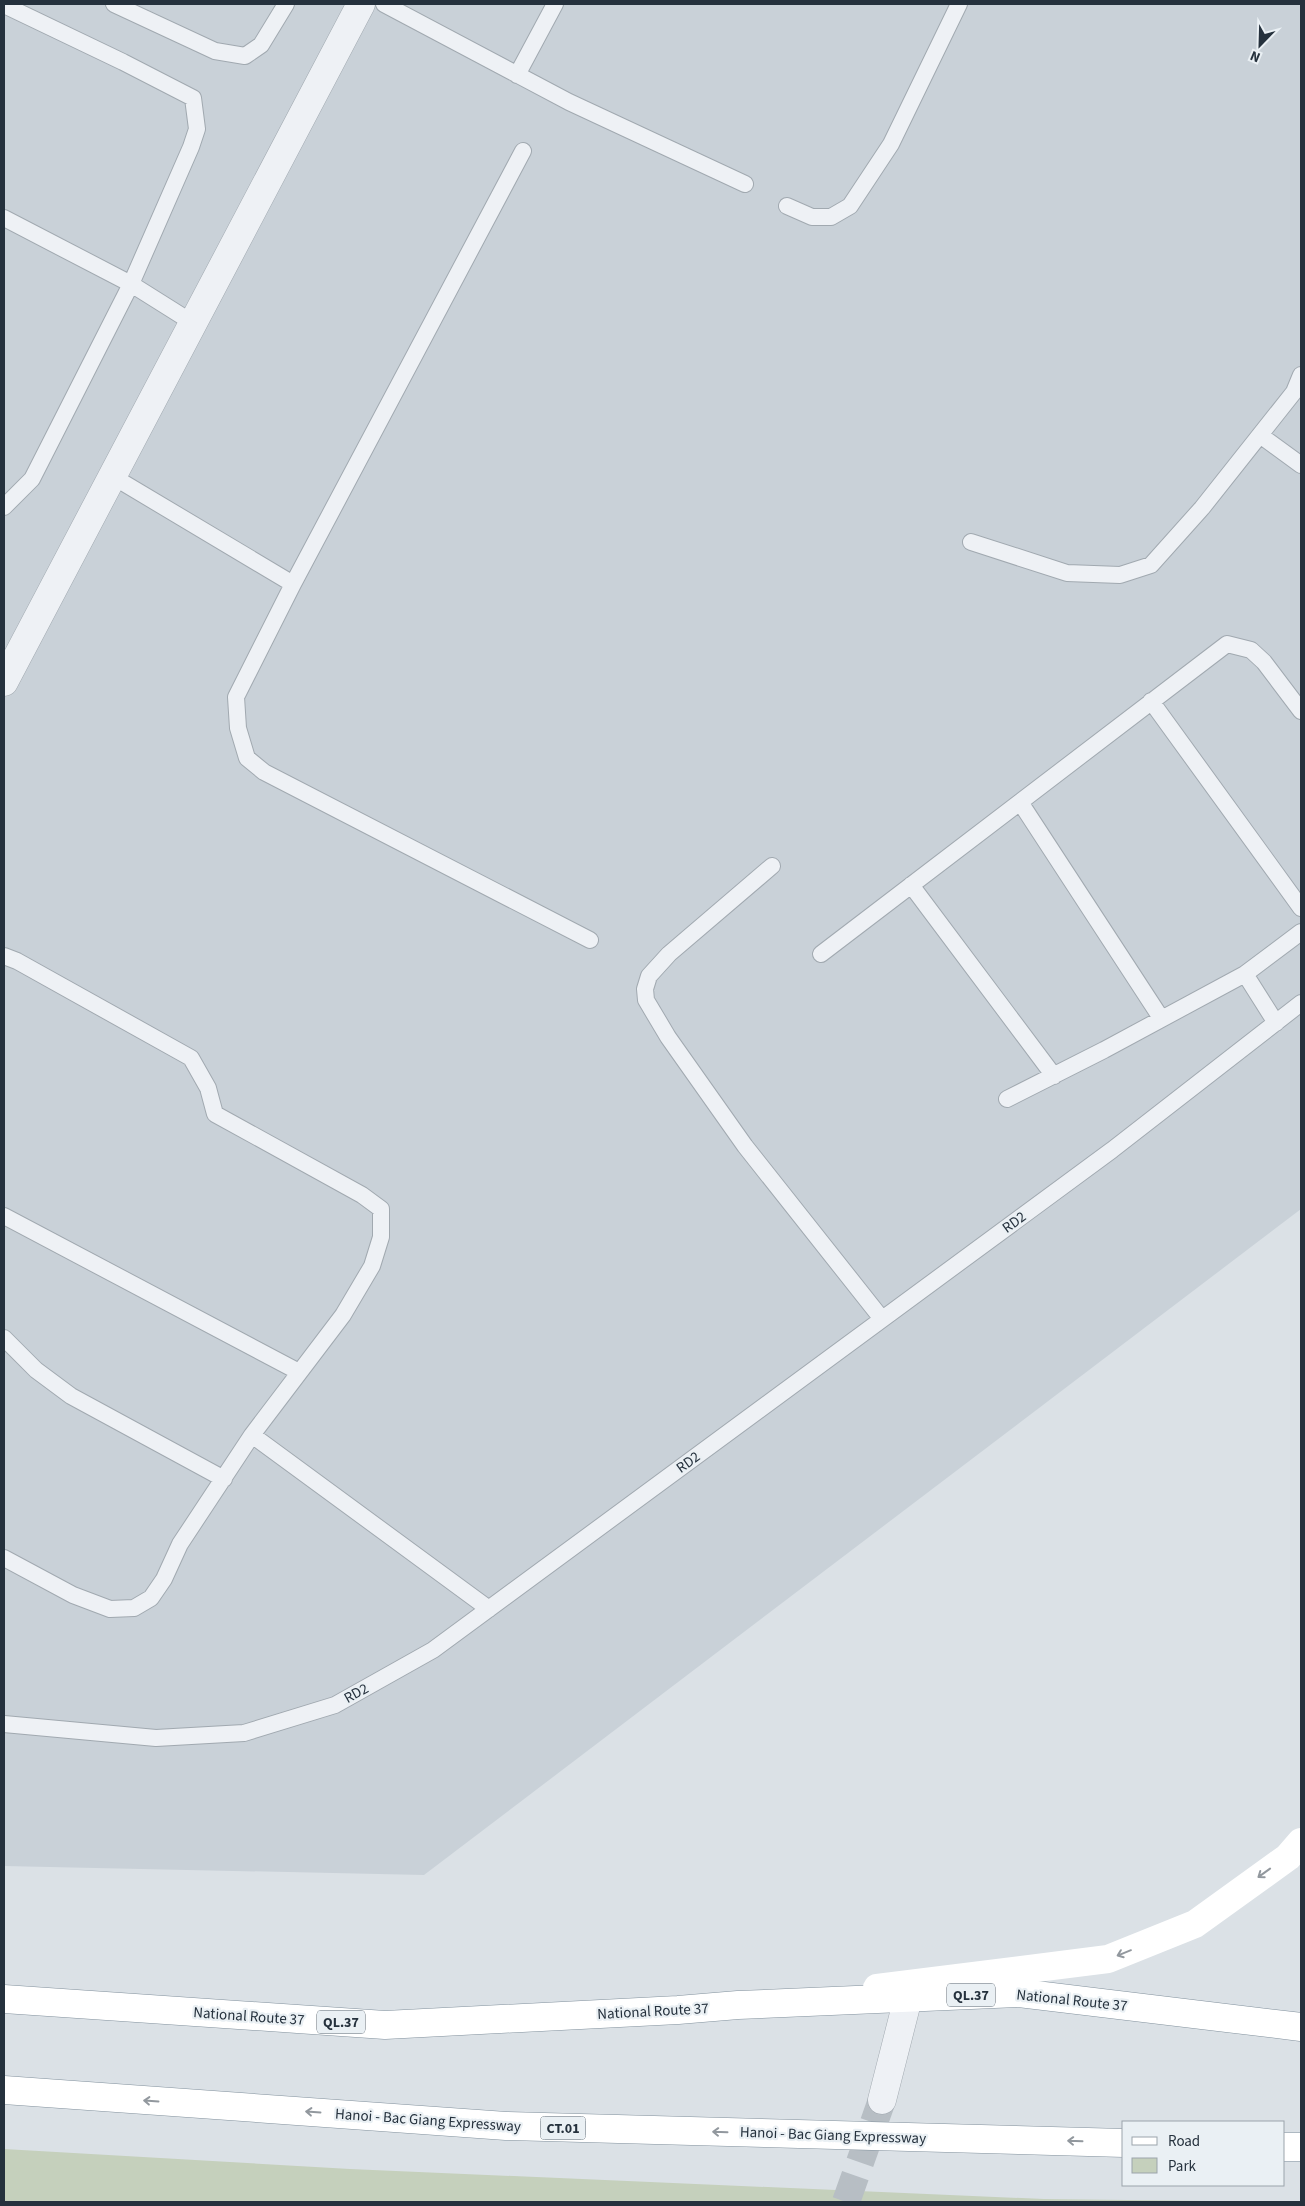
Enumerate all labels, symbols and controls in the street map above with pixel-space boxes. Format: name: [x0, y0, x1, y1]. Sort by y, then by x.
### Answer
north arrow: [1235, 20, 1285, 70]
text: N: [1247, 45, 1264, 67]
street label: RD2: [998, 1206, 1031, 1238]
street label: RD2: [672, 1446, 705, 1478]
street label: RD2: [340, 1678, 372, 1709]
one-way arrow: [1258, 1868, 1271, 1879]
one-way arrow: [1117, 1949, 1132, 1958]
road number: QL.37: [947, 1984, 995, 2006]
street label: National Route 37: [1015, 1984, 1128, 2017]
street label: National Route 37: [597, 1998, 709, 2025]
street label: National Route 37: [193, 2002, 305, 2031]
road number: QL.37: [317, 2010, 365, 2034]
one-way arrow: [143, 2096, 159, 2105]
street label: Hanoi - Bac Giang Expressway: [334, 2104, 522, 2137]
one-way arrow: [305, 2108, 321, 2117]
road number: CT.01: [540, 2116, 586, 2140]
legend: [1122, 2121, 1285, 2186]
street label: Hanoi - Bac Giang Expressway: [740, 2122, 926, 2149]
one-way arrow: [712, 2127, 728, 2137]
text: Road: [1168, 2131, 1200, 2152]
one-way arrow: [1067, 2137, 1083, 2146]
text: Park: [1168, 2156, 1197, 2177]

